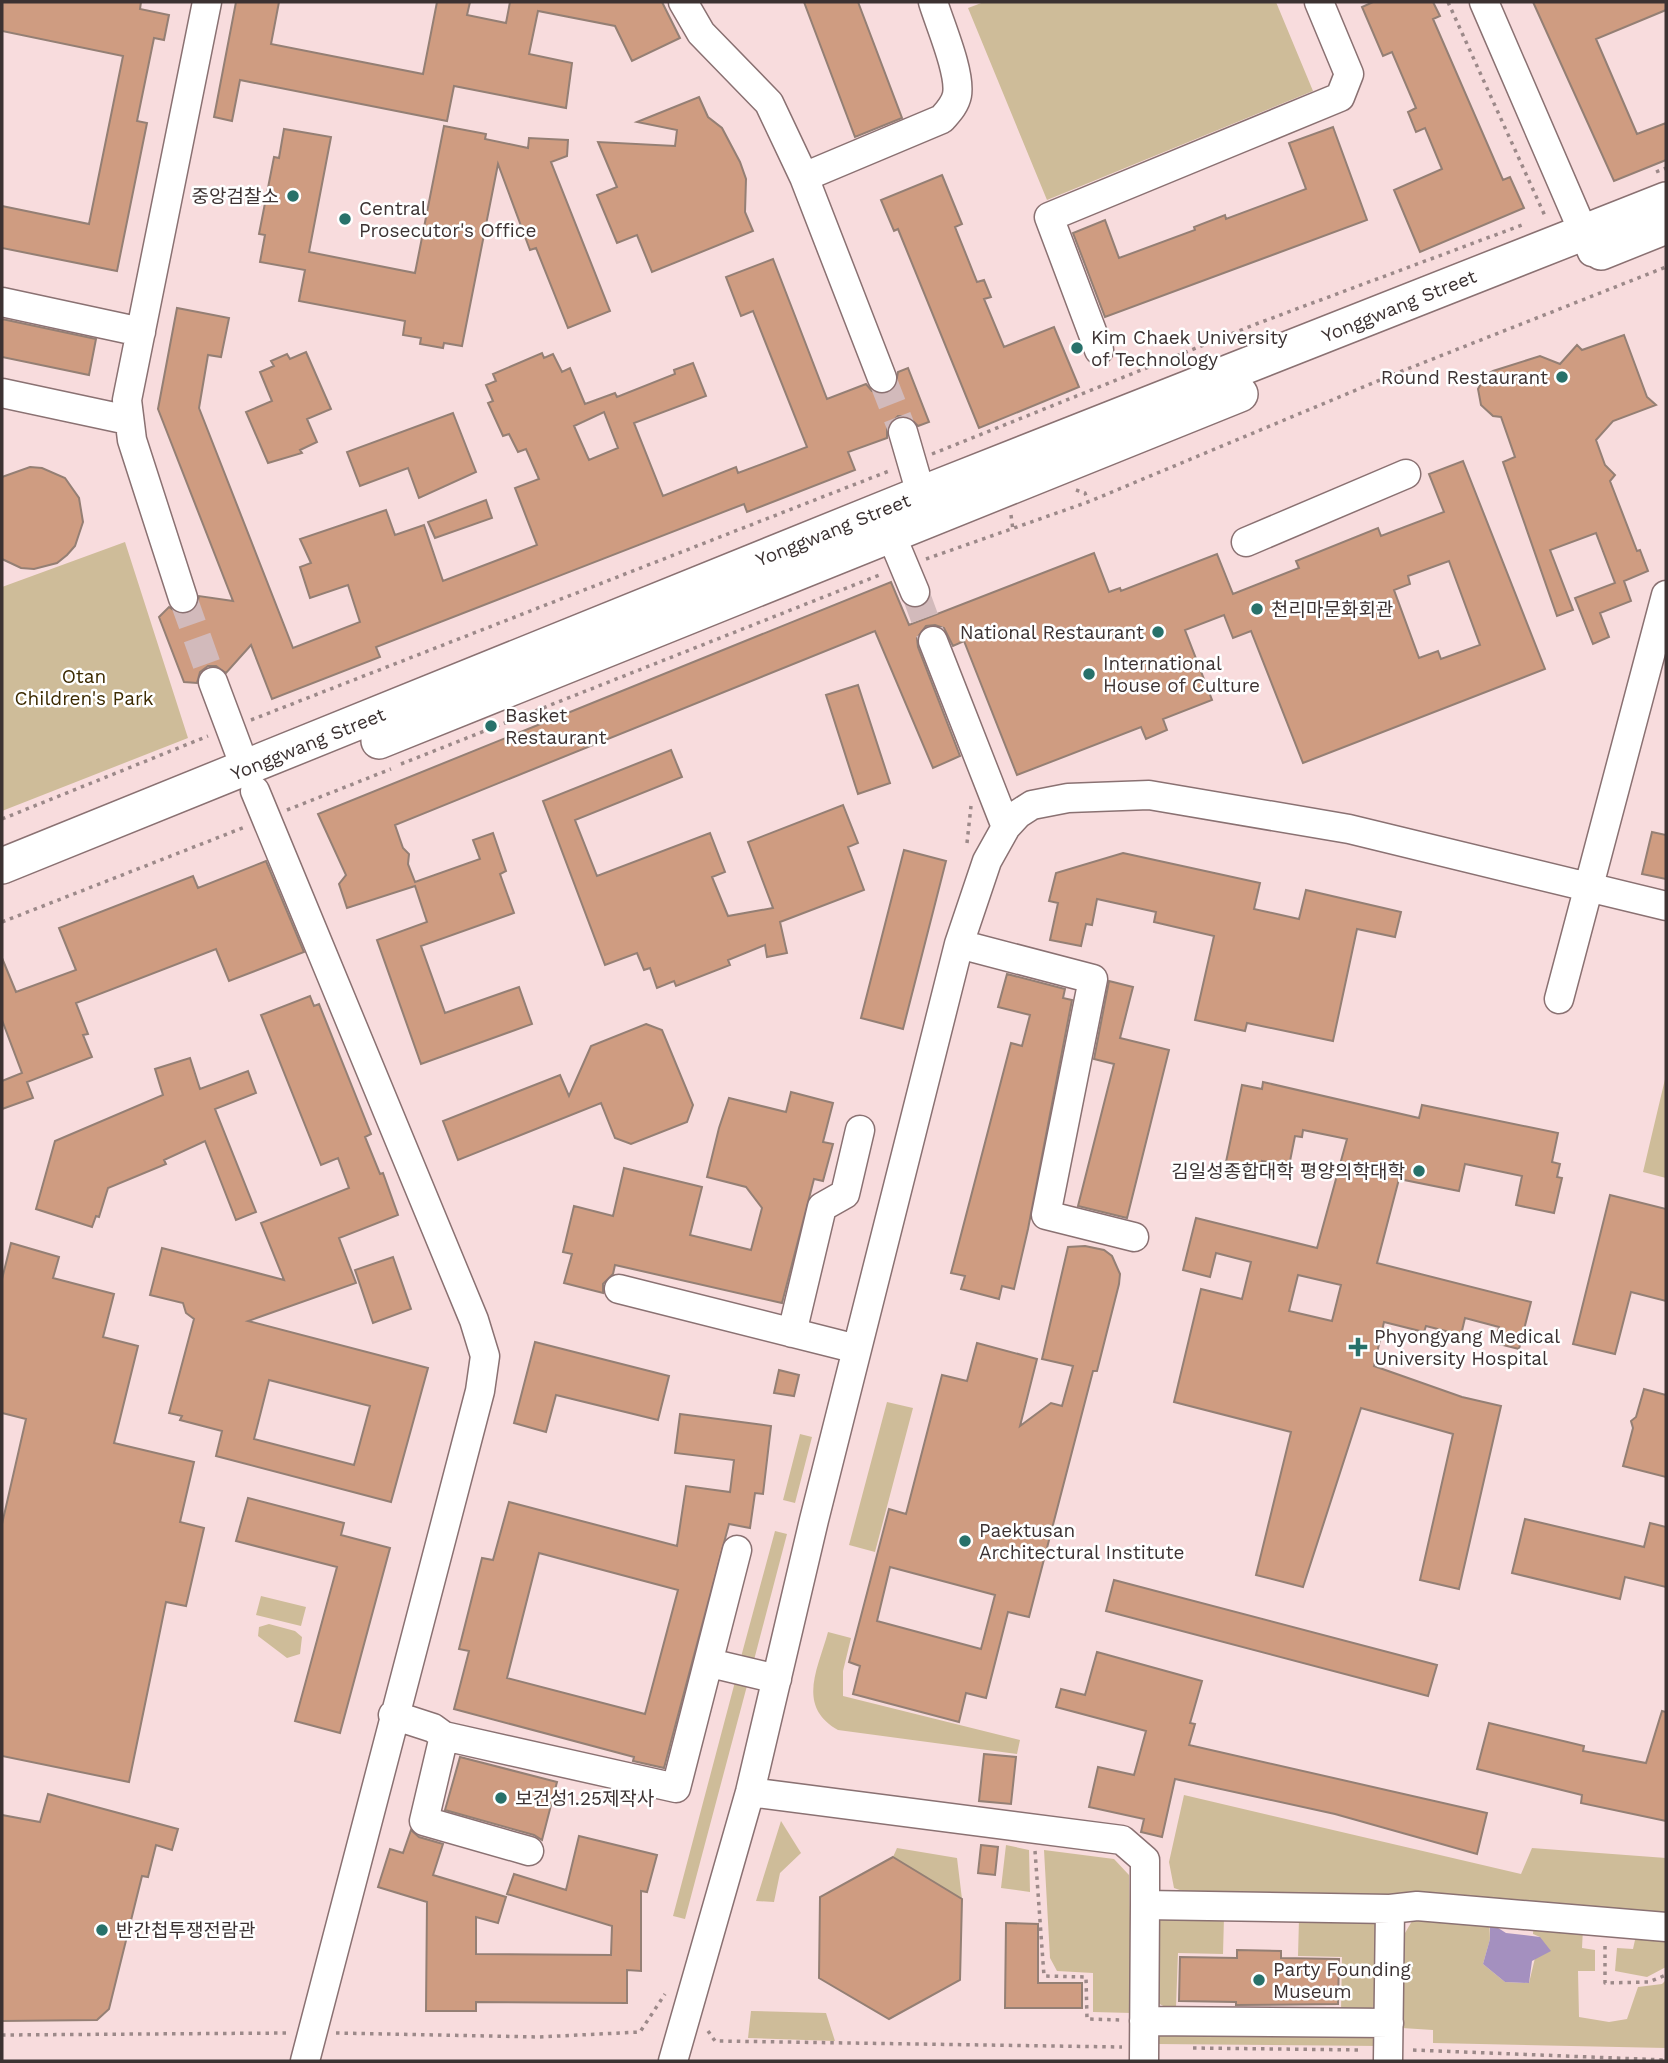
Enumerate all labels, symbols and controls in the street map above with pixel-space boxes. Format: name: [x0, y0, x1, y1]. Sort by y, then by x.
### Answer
place label: 중앙검찰소: [192, 185, 279, 208]
marker: 중앙검찰소: [285, 188, 301, 204]
place label: Central Prosecutor's Office: [359, 197, 536, 242]
marker: Central Prosecutor's Office: [337, 211, 353, 227]
street label: Yonggwang Street: [1318, 264, 1480, 348]
place label: Kim Chaek University of Technology: [1091, 326, 1288, 371]
marker: Kim Chaek University of Technology: [1069, 340, 1085, 356]
place label: Round Restaurant: [1381, 366, 1548, 389]
marker: Round Restaurant: [1554, 369, 1570, 385]
street label: Yonggwang Street: [752, 488, 914, 572]
place label: 천리마문화회관: [1271, 598, 1393, 621]
marker: 천리마문화회관: [1249, 601, 1265, 617]
place label: National Restaurant: [960, 621, 1144, 644]
marker: National Restaurant: [1150, 624, 1166, 640]
place label: International House of Culture: [1103, 652, 1260, 697]
park label: Otan Children's Park: [15, 665, 154, 710]
marker: International House of Culture: [1081, 666, 1097, 682]
street label: Yonggwang Street: [227, 702, 389, 786]
place label: Basket Restaurant: [505, 704, 607, 749]
marker: Basket Restaurant: [483, 718, 499, 734]
place label: 김일성종합대학 평양의학대학: [1171, 1160, 1406, 1183]
marker: 김일성종합대학 평양의학대학: [1411, 1163, 1427, 1179]
place label: Phyongyang Medical University Hospital: [1374, 1325, 1560, 1370]
marker: Phyongyang Medical University Hospital: [1348, 1337, 1368, 1357]
place label: Paektusan Architectural Institute: [979, 1519, 1185, 1564]
marker: Paektusan Architectural Institute: [957, 1533, 973, 1549]
place label: 보건성1.25제작사: [515, 1787, 654, 1810]
marker: 보건성1.25제작사: [493, 1790, 509, 1806]
place label: 반간첩투쟁전람관: [116, 1919, 256, 1942]
marker: 반간첩투쟁전람관: [94, 1922, 110, 1938]
place label: Party Founding Museum: [1273, 1958, 1411, 2003]
marker: Party Founding Museum: [1251, 1972, 1267, 1988]

